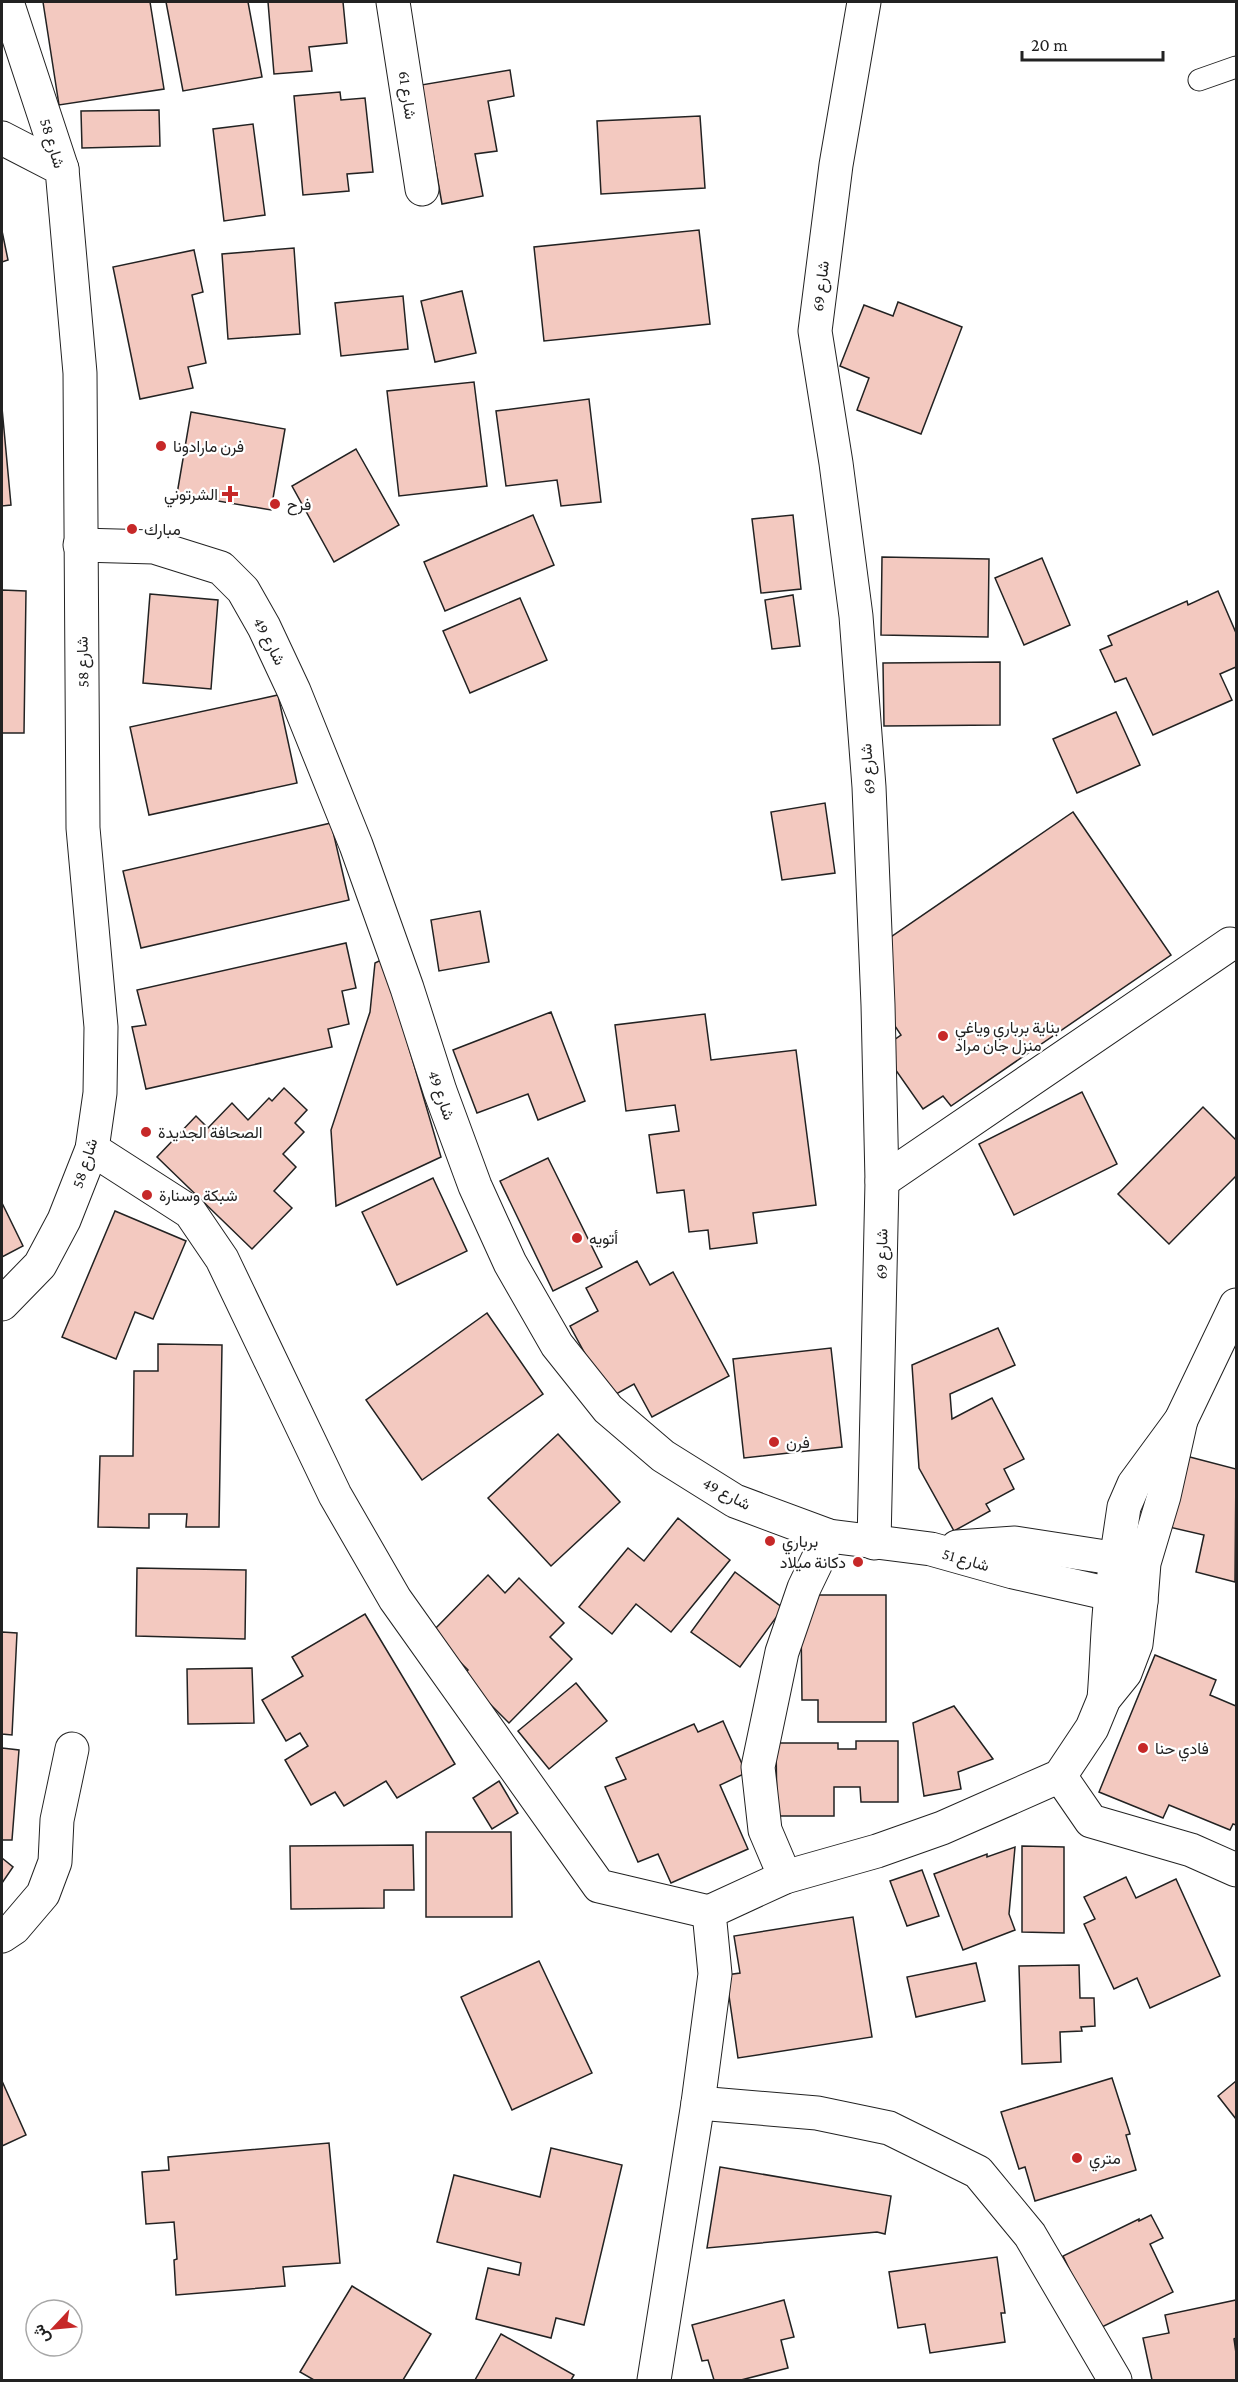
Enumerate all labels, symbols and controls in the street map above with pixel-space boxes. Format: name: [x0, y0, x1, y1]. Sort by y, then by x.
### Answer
scale bar: [1022, 24, 1163, 62]
text: 20 m: [1031, 35, 1068, 55]
street label: شارع 61: [393, 70, 419, 121]
street label: شارع 58: [34, 116, 68, 171]
street label: شارع 69: [809, 260, 835, 313]
place label: فرن مارادونا: [173, 438, 244, 457]
marker: فرن مارادونا: [154, 439, 168, 453]
place label: الشرتوني: [164, 486, 218, 508]
marker: الشرتوني: [223, 487, 237, 501]
place label: فرح: [287, 496, 311, 516]
marker: فرح: [268, 497, 282, 511]
place label: مبارك: [144, 521, 181, 540]
marker: مبارك: [125, 522, 139, 536]
street label: شارع 49: [248, 615, 289, 669]
street label: شارع 58: [74, 636, 94, 688]
street label: شارع 69: [857, 743, 881, 795]
place label: بناية برباري وياغي منزل جان مراد: [955, 1019, 1060, 1056]
marker: بناية برباري وياغي منزل جان مراد: [936, 1029, 950, 1043]
street label: شارع 49: [422, 1068, 458, 1123]
place label: الصحافة الجديدة: [158, 1124, 262, 1142]
marker: الصحافة الجديدة: [139, 1125, 153, 1139]
street label: شارع 58: [68, 1136, 103, 1191]
place label: شبكة وسنارة: [159, 1187, 238, 1206]
marker: شبكة وسنارة: [140, 1188, 154, 1202]
street label: شارع 69: [873, 1228, 893, 1280]
place label: أتويه: [589, 1230, 618, 1249]
marker: أتويه: [570, 1231, 584, 1245]
place label: فرن: [786, 1434, 810, 1453]
marker: فرن: [767, 1435, 781, 1449]
street label: شارع 49: [699, 1474, 753, 1516]
place label: برباري: [782, 1533, 818, 1555]
marker: برباري: [763, 1534, 777, 1548]
street label: شارع 51: [940, 1545, 991, 1577]
place label: دكانة ميلاد: [780, 1554, 846, 1572]
marker: دكانة ميلاد: [851, 1555, 865, 1569]
place label: فادي حنا: [1155, 1740, 1209, 1762]
marker: فادي حنا: [1136, 1741, 1150, 1755]
place label: متري: [1089, 2150, 1121, 2172]
marker: متري: [1070, 2151, 1084, 2165]
north arrow: [24, 2298, 84, 2358]
text: ش: [29, 2322, 54, 2347]

